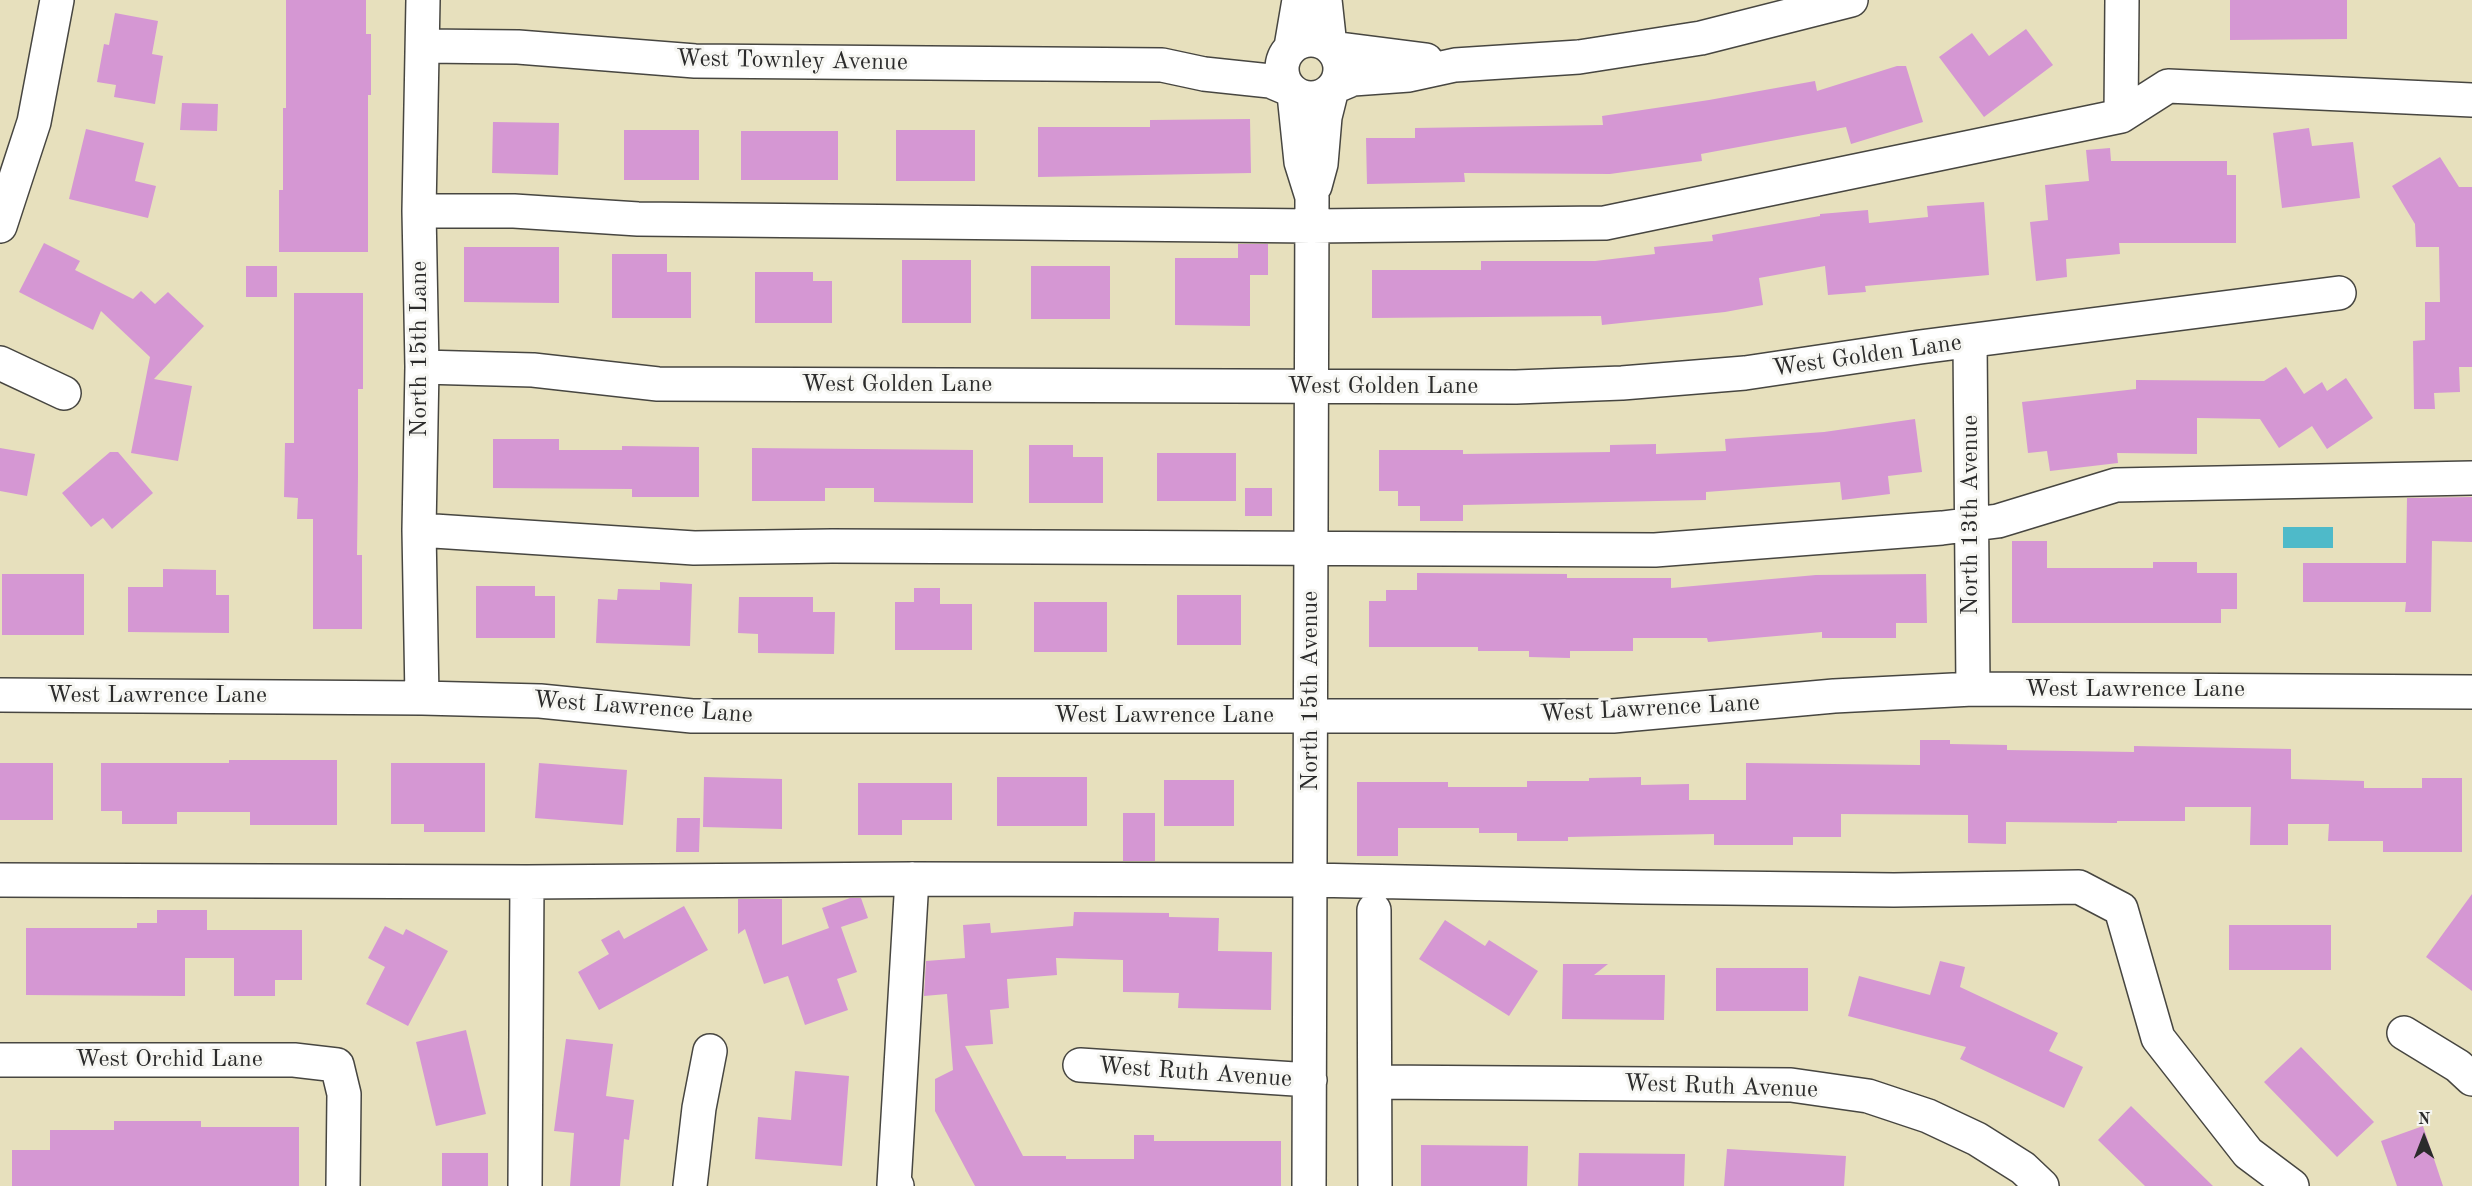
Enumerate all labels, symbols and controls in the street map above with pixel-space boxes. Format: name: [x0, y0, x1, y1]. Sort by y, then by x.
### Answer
street label: West Townley Avenue: [676, 45, 908, 77]
street label: North 15th Lane: [406, 261, 434, 437]
street label: West Golden Lane: [1771, 328, 1963, 384]
street label: West Golden Lane: [802, 371, 992, 399]
street label: West Golden Lane: [1288, 373, 1478, 401]
street label: North 13th Avenue: [1957, 415, 1985, 615]
street label: North 15th Avenue: [1297, 591, 1325, 791]
street label: West Lawrence Lane: [2025, 676, 2245, 704]
street label: West Lawrence Lane: [47, 682, 267, 710]
street label: West Lawrence Lane: [532, 686, 754, 730]
street label: West Lawrence Lane: [1539, 689, 1761, 729]
street label: West Lawrence Lane: [1054, 702, 1274, 730]
street label: West Orchid Lane: [75, 1046, 263, 1074]
street label: West Ruth Avenue: [1097, 1052, 1293, 1094]
street label: West Ruth Avenue: [1623, 1069, 1819, 1105]
north arrow: [2394, 1108, 2454, 1168]
text: N: [2418, 1112, 2430, 1128]

